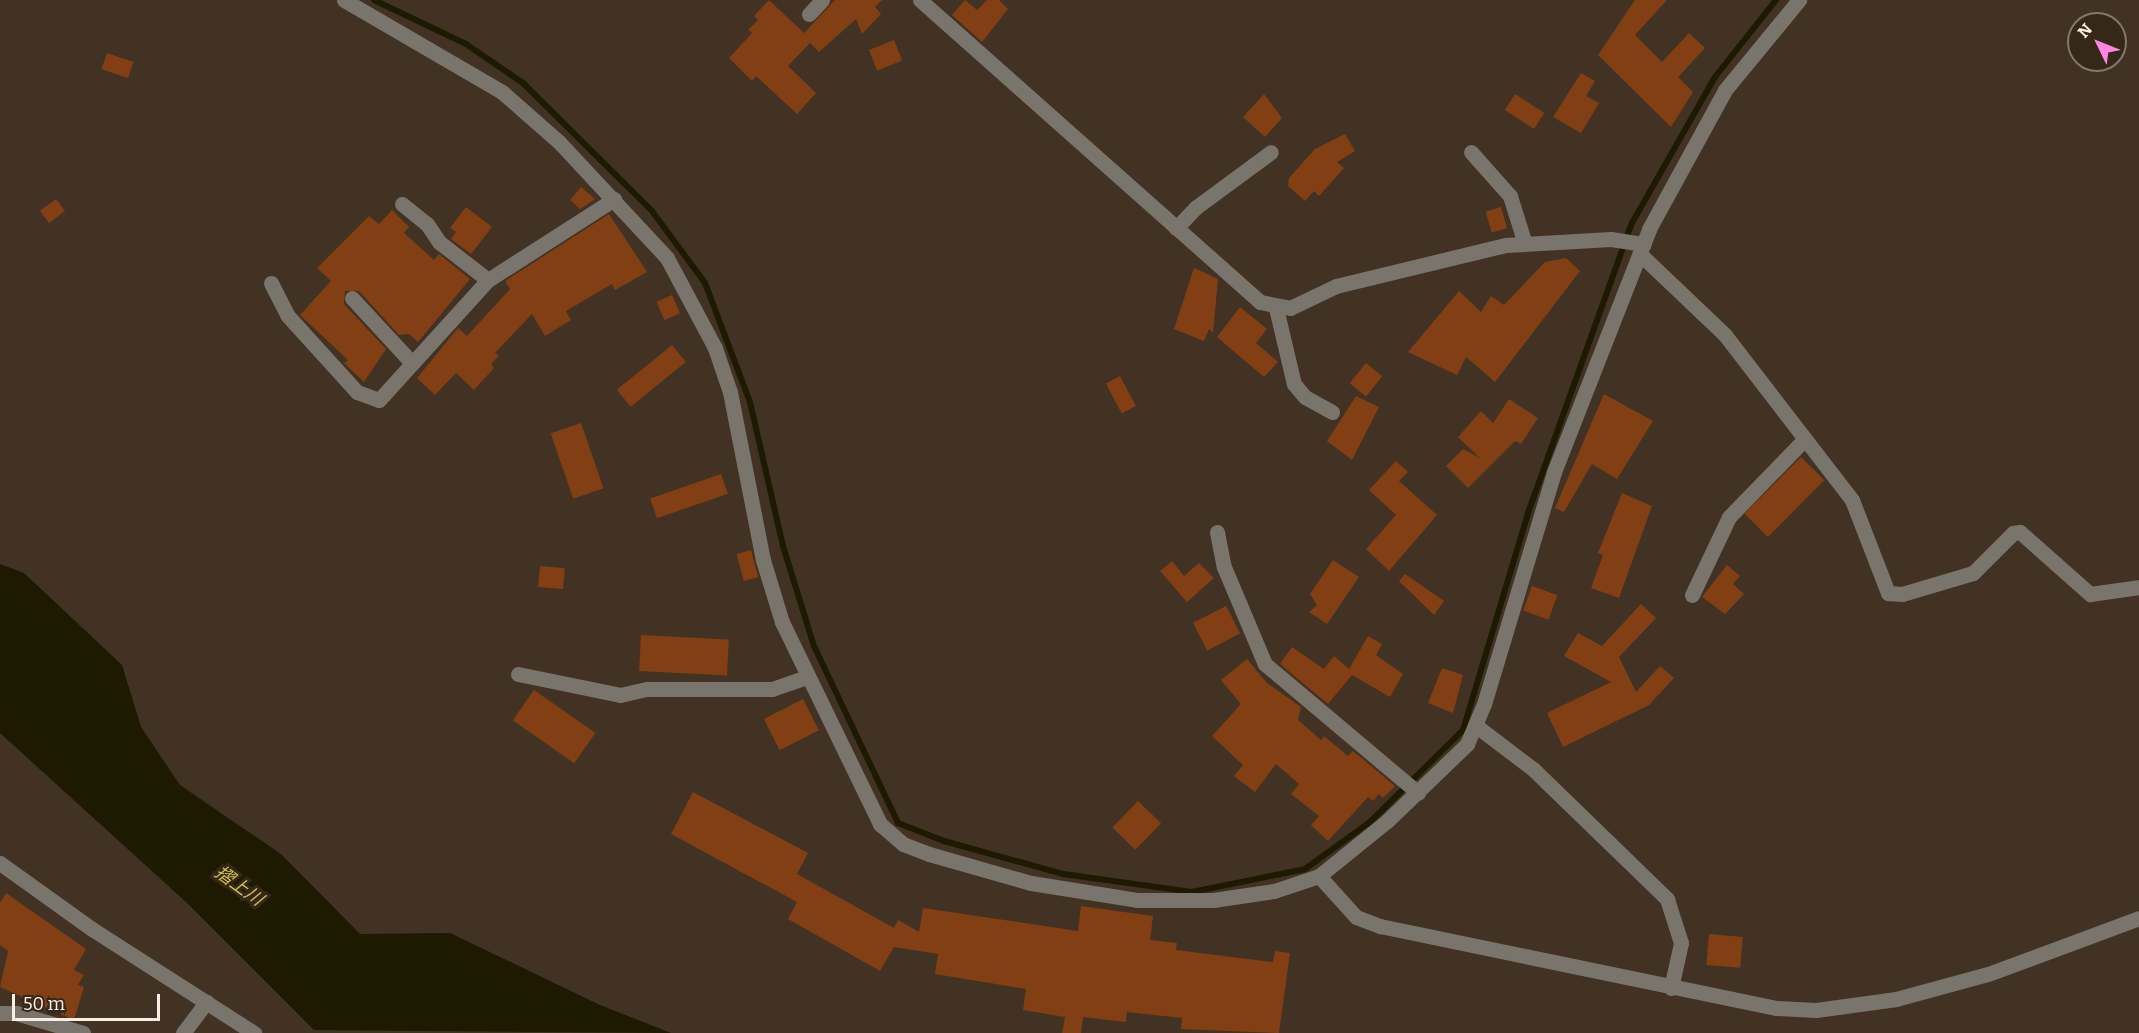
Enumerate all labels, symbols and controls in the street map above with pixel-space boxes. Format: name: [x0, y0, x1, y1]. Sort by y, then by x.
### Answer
north arrow: [2067, 12, 2127, 72]
text: N: [2074, 20, 2096, 42]
water label: 摺上川: [211, 861, 267, 911]
scale bar: [15, 982, 164, 1020]
text: 50 m: [23, 993, 65, 1015]

